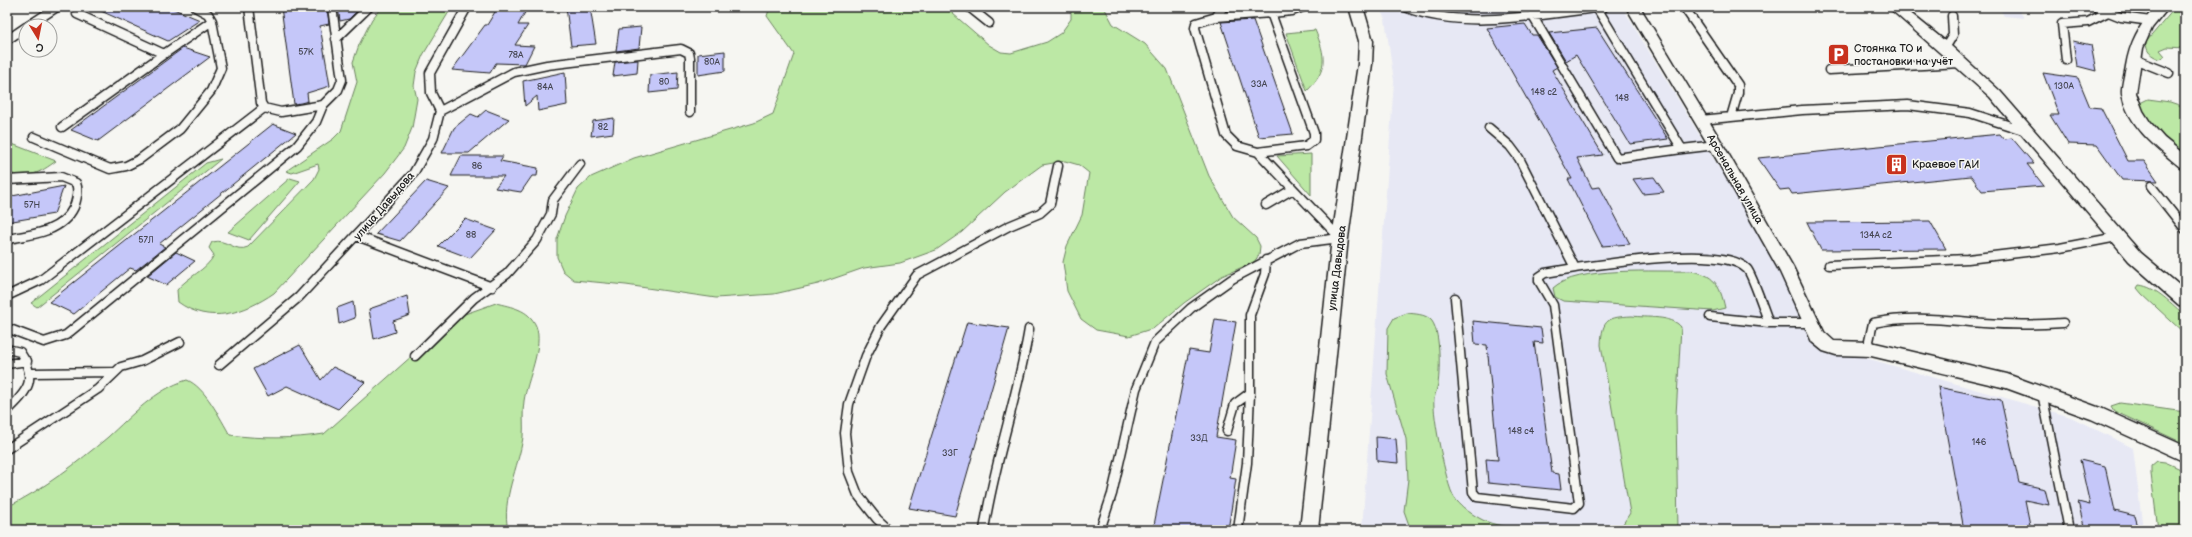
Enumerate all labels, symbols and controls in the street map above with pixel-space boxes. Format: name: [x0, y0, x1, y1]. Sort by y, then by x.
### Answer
north arrow: [18, 18, 58, 58]
text: С: [34, 40, 45, 54]
parking icon: Стоянка ТО и постановки на учёт: [1826, 41, 1852, 67]
place label: Стоянка ТО и постановки на учёт: [1854, 42, 1953, 68]
house number: 57К: [298, 47, 314, 58]
house number: 78А: [508, 50, 524, 61]
house number: 80А: [704, 57, 721, 68]
house number: 80: [659, 77, 669, 88]
house number: 33А: [1251, 79, 1268, 90]
house number: 130А: [2054, 81, 2074, 92]
house number: 84А: [537, 82, 554, 93]
house number: 148 с2: [1531, 87, 1558, 98]
house number: 148: [1615, 93, 1629, 104]
house number: 82: [598, 122, 609, 133]
street label: Арсенальная улица: [1704, 131, 1766, 226]
building icon: Краевое ГАИ: [1884, 151, 1910, 177]
place label: Краевое ГАИ: [1912, 158, 1979, 171]
house number: 86: [472, 161, 483, 172]
street label: улица Давыдова: [351, 169, 417, 243]
house number: 57Н: [24, 200, 40, 211]
street label: улица Давыдова: [1325, 224, 1349, 311]
house number: 88: [466, 230, 476, 241]
house number: 134А с2: [1860, 230, 1893, 241]
house number: 57Л: [138, 235, 154, 246]
house number: 148 с4: [1508, 426, 1535, 437]
house number: 33Д: [1190, 433, 1208, 444]
house number: 146: [1972, 437, 1987, 448]
house number: 33Г: [942, 448, 958, 459]

